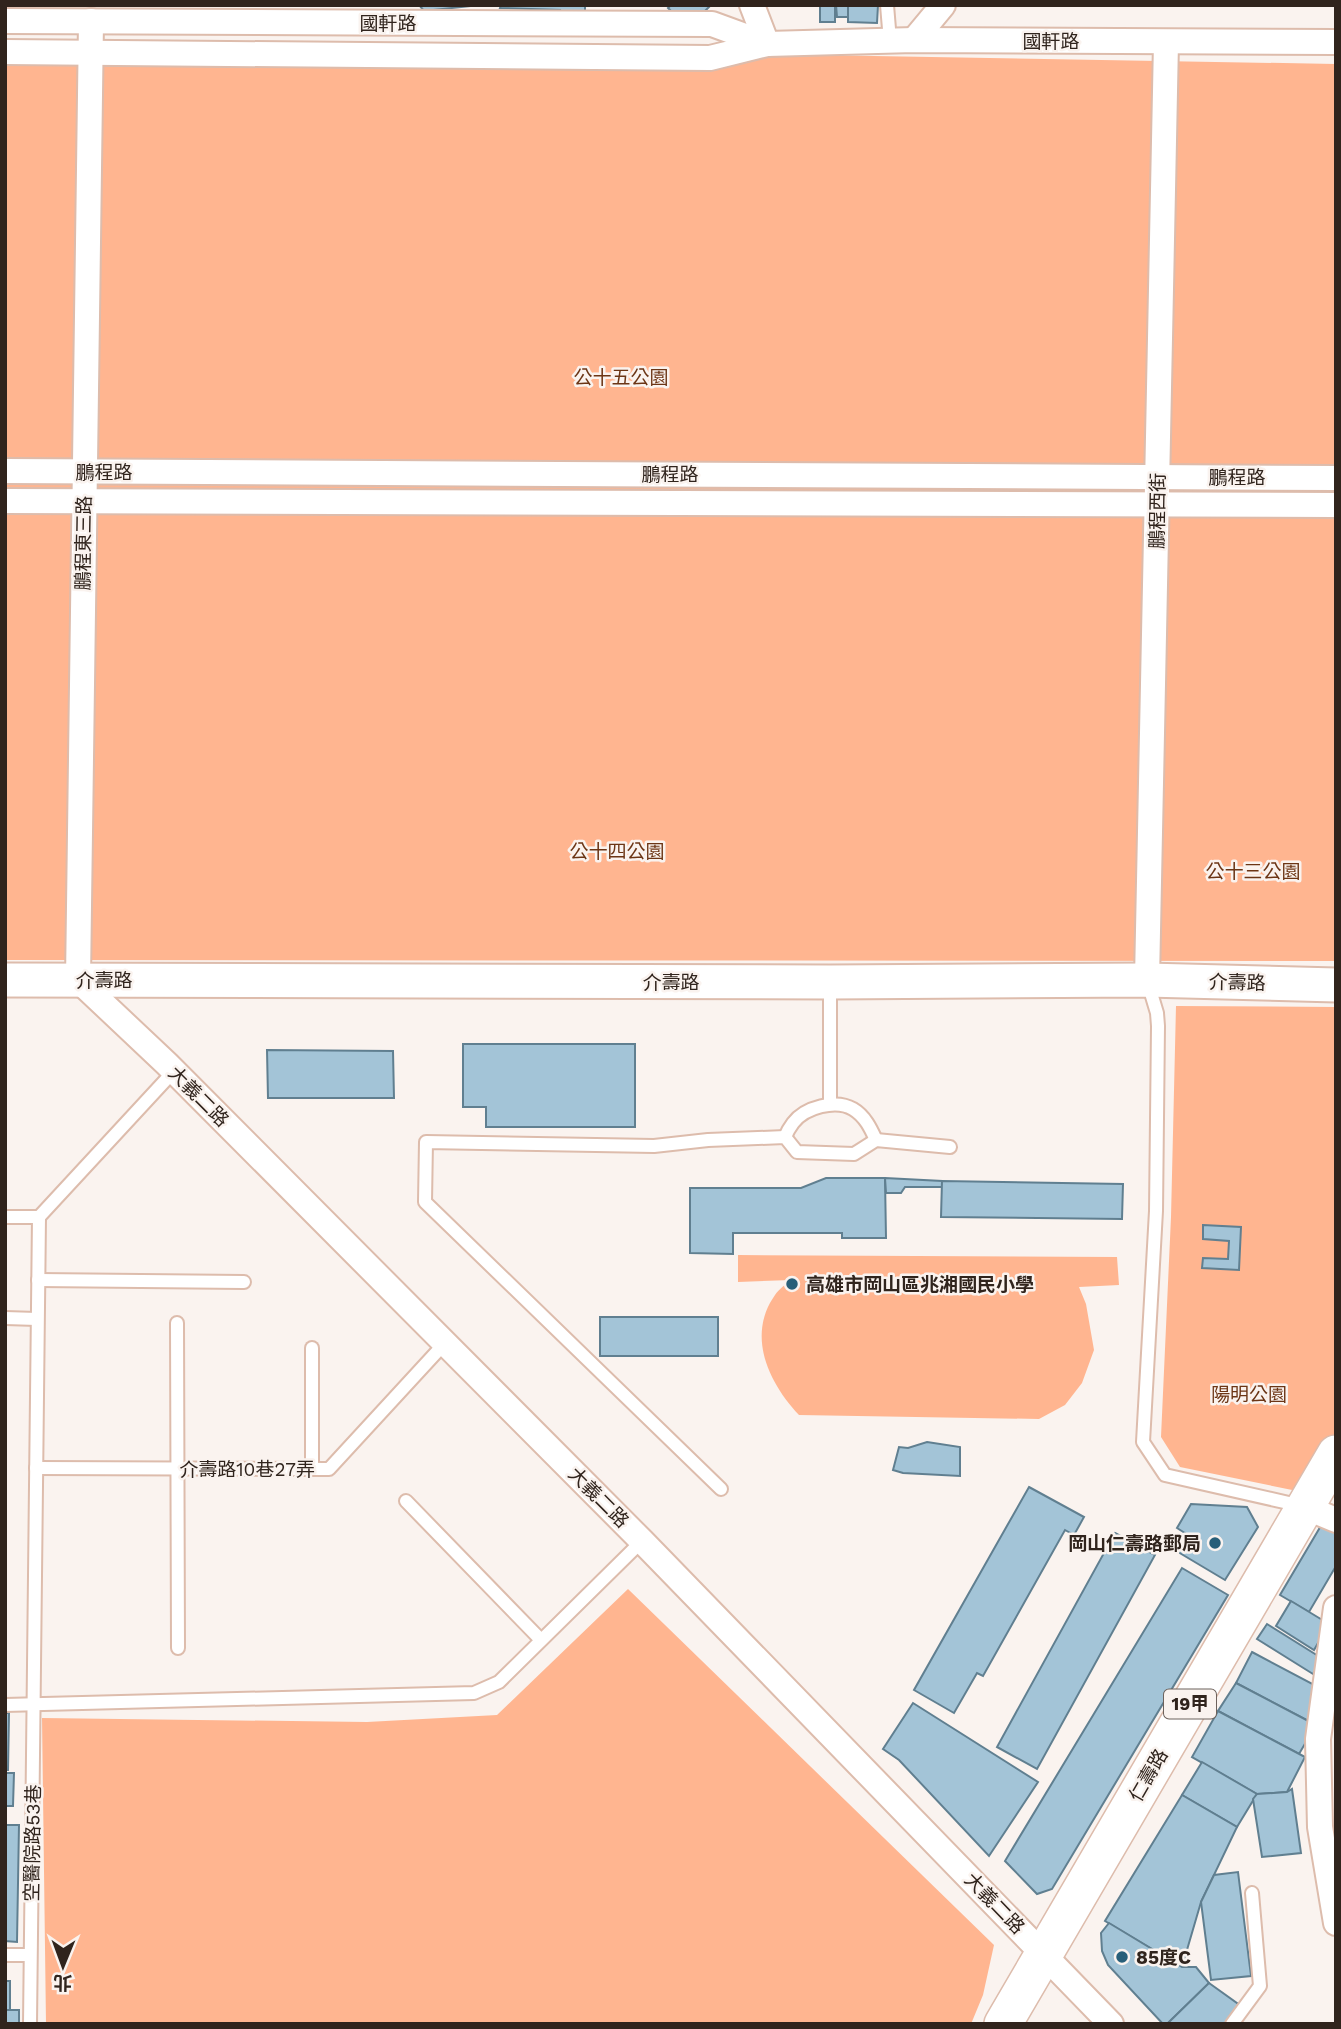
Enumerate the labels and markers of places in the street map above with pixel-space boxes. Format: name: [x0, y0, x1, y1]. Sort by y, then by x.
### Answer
place label: 高雄市岡山區兆湘國民小學: [806, 1273, 1034, 1296]
marker: 高雄市岡山區兆湘國民小學: [784, 1276, 800, 1292]
place label: 岡山仁壽路郵局: [1068, 1532, 1201, 1555]
marker: 岡山仁壽路郵局: [1207, 1535, 1223, 1551]
place label: 85度C: [1136, 1946, 1191, 1969]
marker: 85度C: [1114, 1949, 1130, 1965]

